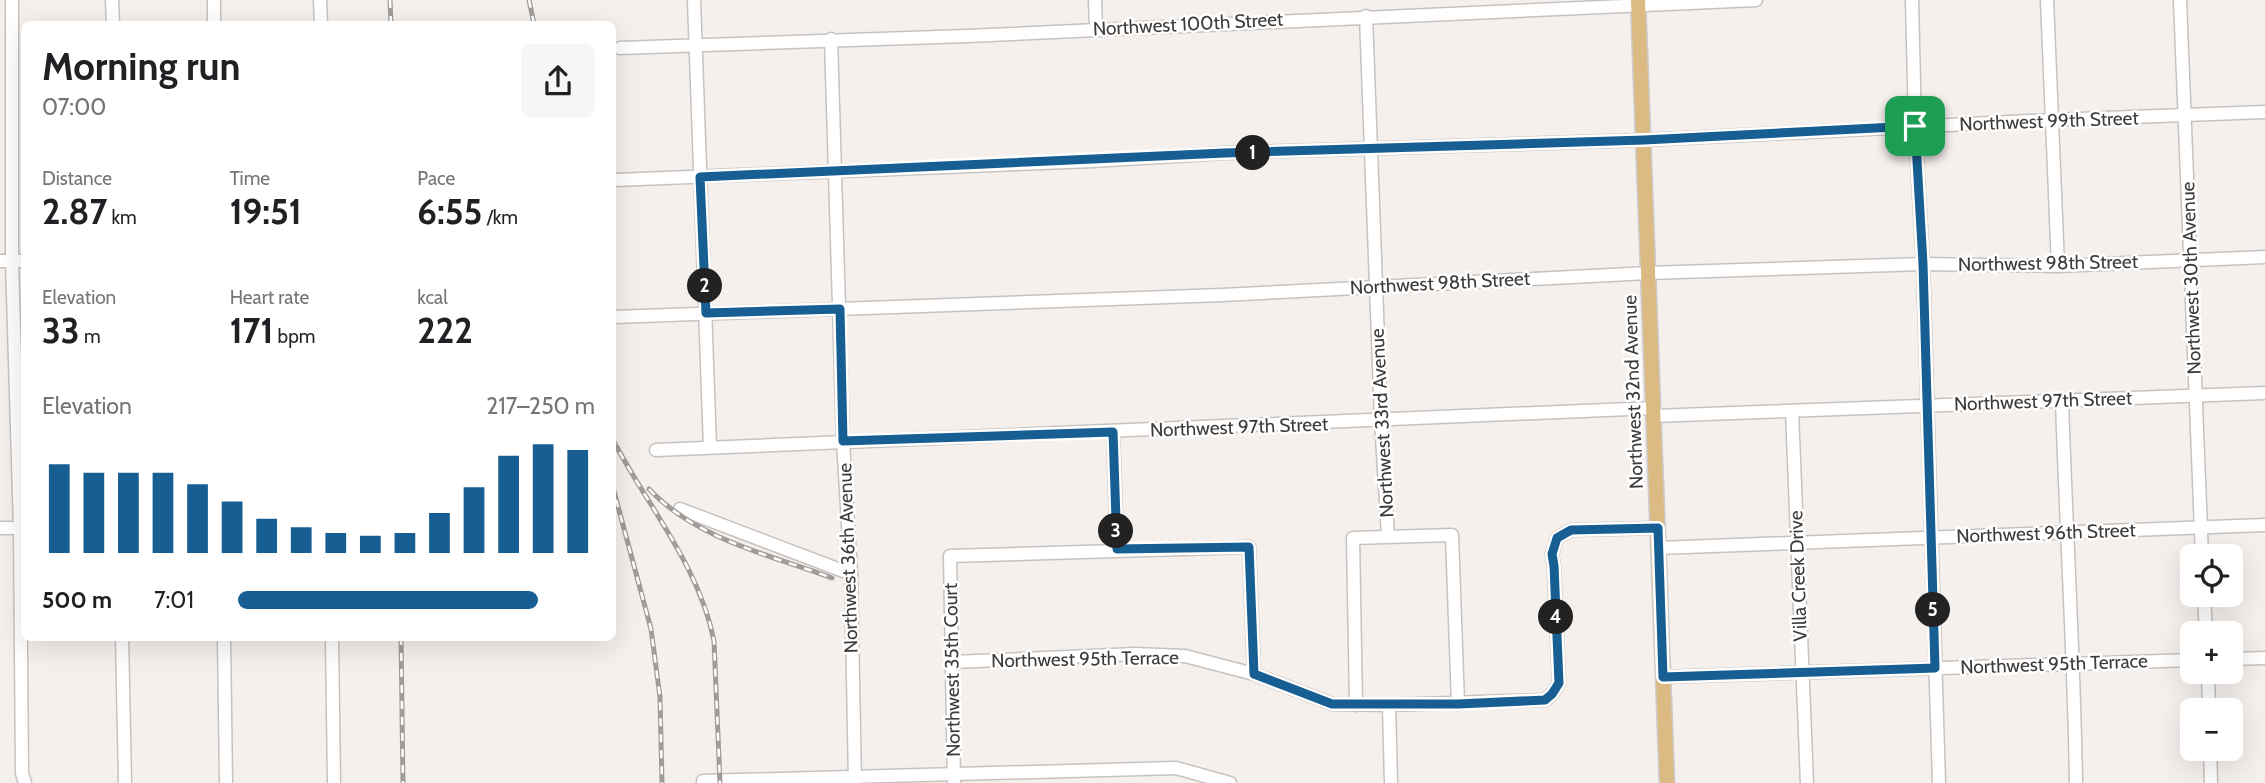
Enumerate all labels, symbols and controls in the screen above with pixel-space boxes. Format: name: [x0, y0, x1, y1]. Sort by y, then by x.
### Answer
street label: Northwest 100th Street: [1092, 7, 1284, 40]
text: Morning run: [42, 43, 241, 90]
button: share: [521, 44, 595, 118]
text: 07:00: [42, 93, 106, 121]
pin: [1885, 96, 1945, 156]
street label: Northwest 99th Street: [1959, 106, 2140, 136]
icon: arrive: [1896, 107, 1934, 145]
pin: 1: [1236, 136, 1270, 170]
text: 1: [1249, 141, 1256, 164]
text: Distance: [42, 167, 112, 190]
text: Time: [230, 167, 270, 190]
text: Pace: [417, 167, 455, 190]
street label: Northwest 30th Avenue: [2176, 181, 2206, 375]
text: 2.87: [42, 190, 107, 233]
text: 19:51: [230, 190, 302, 233]
text: 6:55: [417, 190, 482, 233]
text: km: [107, 206, 137, 229]
text: /km: [482, 206, 518, 229]
street label: Northwest 98th Street: [1958, 250, 2139, 276]
street label: Northwest 98th Street: [1349, 267, 1531, 299]
pin: 2: [688, 268, 722, 304]
text: 2: [699, 274, 710, 297]
text: Elevation: [42, 286, 116, 309]
text: Heart rate: [230, 286, 309, 309]
text: kcal: [417, 286, 448, 309]
street label: Northwest 32nd Avenue: [1618, 294, 1648, 489]
text: 33: [42, 309, 80, 352]
text: 171: [230, 309, 273, 352]
text: 222: [417, 309, 473, 352]
text: m: [80, 325, 101, 348]
text: bpm: [273, 325, 315, 348]
street label: Northwest 33rd Avenue: [1366, 328, 1398, 518]
street label: Northwest 97th Street: [1954, 386, 2133, 416]
text: Elevation: [42, 392, 132, 420]
text: 217–250 m: [486, 392, 595, 420]
street label: Northwest 97th Street: [1150, 412, 1329, 442]
street label: Northwest 36th Avenue: [833, 462, 863, 654]
street label: Villa Creek Drive: [1784, 510, 1812, 642]
pin: 3: [1098, 514, 1134, 548]
street label: Northwest 96th Street: [1956, 518, 2137, 548]
text: 3: [1110, 519, 1121, 542]
map controls: [2180, 544, 2243, 761]
button: locate: [2180, 544, 2243, 607]
street label: Northwest 35th Court: [939, 582, 965, 757]
text: 500 m: [42, 586, 112, 614]
text: 7:01: [154, 586, 194, 614]
pin: 5: [1916, 592, 1951, 628]
text: 5: [1927, 598, 1938, 621]
pin: 4: [1538, 600, 1574, 634]
text: 4: [1550, 605, 1561, 628]
button: +: [2180, 621, 2243, 684]
street label: Northwest 95th Terrace: [991, 646, 1179, 672]
street label: Northwest 95th Terrace: [1960, 649, 2148, 679]
button: −: [2180, 698, 2243, 761]

